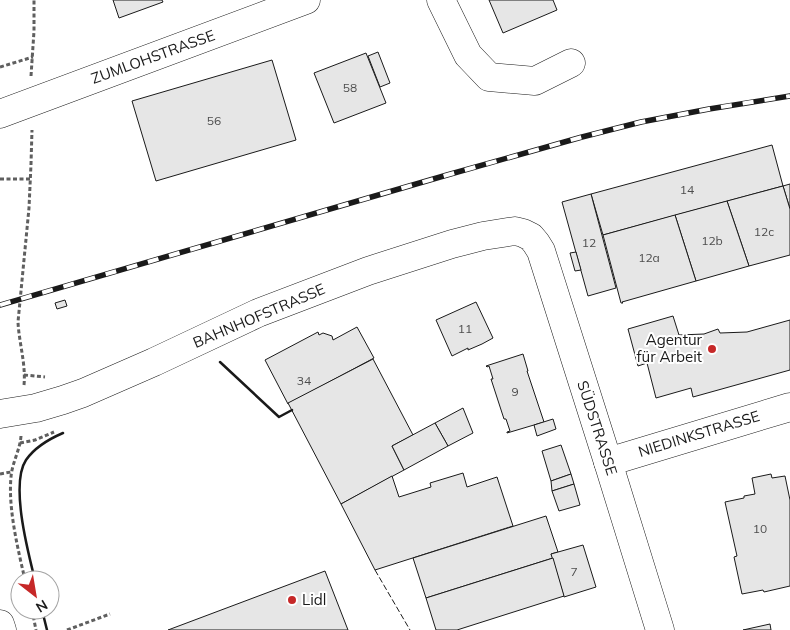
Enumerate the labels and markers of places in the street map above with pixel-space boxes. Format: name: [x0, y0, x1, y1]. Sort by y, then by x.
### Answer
place label: Agentur für Arbeit: [636, 330, 703, 366]
marker: Agentur für Arbeit: [706, 343, 718, 355]
place label: Lidl: [302, 590, 326, 609]
marker: Lidl: [286, 594, 298, 606]

